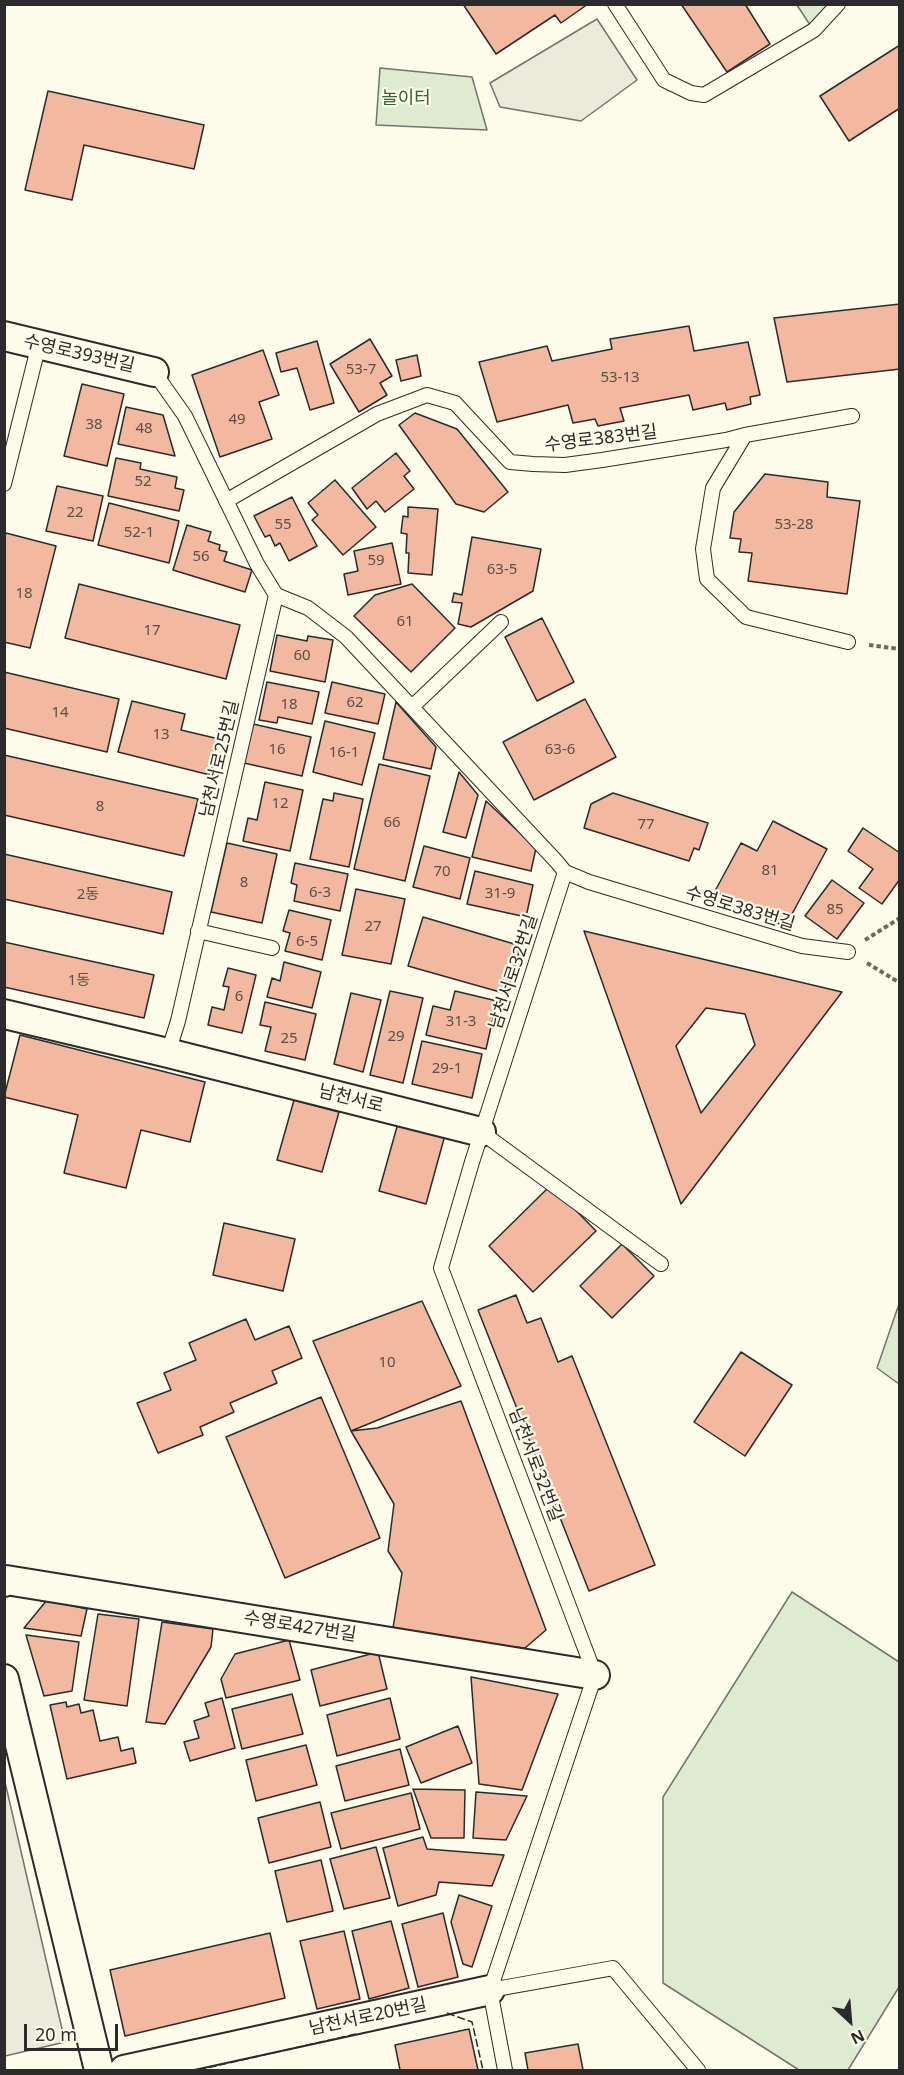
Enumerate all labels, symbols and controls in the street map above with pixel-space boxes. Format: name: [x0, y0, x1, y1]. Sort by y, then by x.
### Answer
park label: 놀이터: [381, 88, 431, 110]
street label: 수영로393번길: [21, 331, 137, 377]
house number: 53-7: [346, 361, 376, 379]
house number: 53-13: [600, 369, 640, 387]
house number: 49: [228, 411, 246, 429]
house number: 38: [85, 416, 103, 434]
house number: 48: [135, 420, 153, 438]
street label: 수영로383번길: [543, 421, 659, 457]
house number: 52: [134, 473, 152, 491]
house number: 22: [66, 504, 84, 522]
house number: 55: [274, 516, 292, 534]
house number: 53-28: [774, 516, 814, 534]
house number: 52-1: [124, 524, 154, 542]
house number: 56: [192, 548, 210, 566]
house number: 59: [367, 552, 385, 570]
house number: 63-5: [487, 561, 517, 579]
house number: 18: [15, 585, 33, 603]
house number: 61: [396, 613, 414, 631]
house number: 17: [143, 622, 161, 640]
house number: 60: [293, 647, 311, 665]
house number: 62: [346, 694, 364, 712]
house number: 18: [280, 696, 298, 714]
street label: 남천서로25번길: [196, 698, 244, 820]
house number: 14: [51, 704, 69, 722]
house number: 13: [152, 726, 170, 744]
house number: 16: [268, 741, 286, 759]
house number: 63-6: [545, 741, 575, 759]
house number: 16-1: [329, 744, 359, 762]
house number: 12: [271, 795, 289, 813]
house number: 8: [96, 798, 104, 816]
house number: 66: [383, 814, 401, 832]
house number: 77: [637, 816, 655, 834]
house number: 81: [761, 862, 779, 880]
house number: 70: [433, 863, 451, 881]
house number: 8: [240, 874, 248, 892]
street label: 수영로383번길: [682, 882, 798, 936]
house number: 6-3: [309, 884, 331, 902]
house number: 31-9: [485, 885, 515, 903]
house number: 2동: [77, 886, 99, 904]
house number: 85: [826, 901, 844, 919]
street label: 남천서로32번길: [485, 912, 543, 1032]
house number: 27: [364, 918, 382, 936]
house number: 6-5: [296, 933, 318, 951]
house number: 1동: [68, 972, 90, 990]
house number: 6: [235, 988, 243, 1006]
house number: 31-3: [446, 1013, 476, 1031]
house number: 29: [387, 1028, 405, 1046]
house number: 25: [280, 1030, 298, 1048]
house number: 29-1: [432, 1060, 462, 1078]
street label: 남천서로: [316, 1081, 386, 1117]
house number: 10: [378, 1354, 396, 1372]
street label: 남천서로32번길: [503, 1405, 567, 1525]
street label: 수영로427번길: [242, 1607, 358, 1647]
north arrow: [820, 1991, 880, 2051]
street label: 남천서로20번길: [307, 1994, 429, 2040]
scale bar: [27, 2012, 122, 2050]
text: 20 m: [35, 2022, 77, 2046]
text: N: [847, 2024, 869, 2050]

